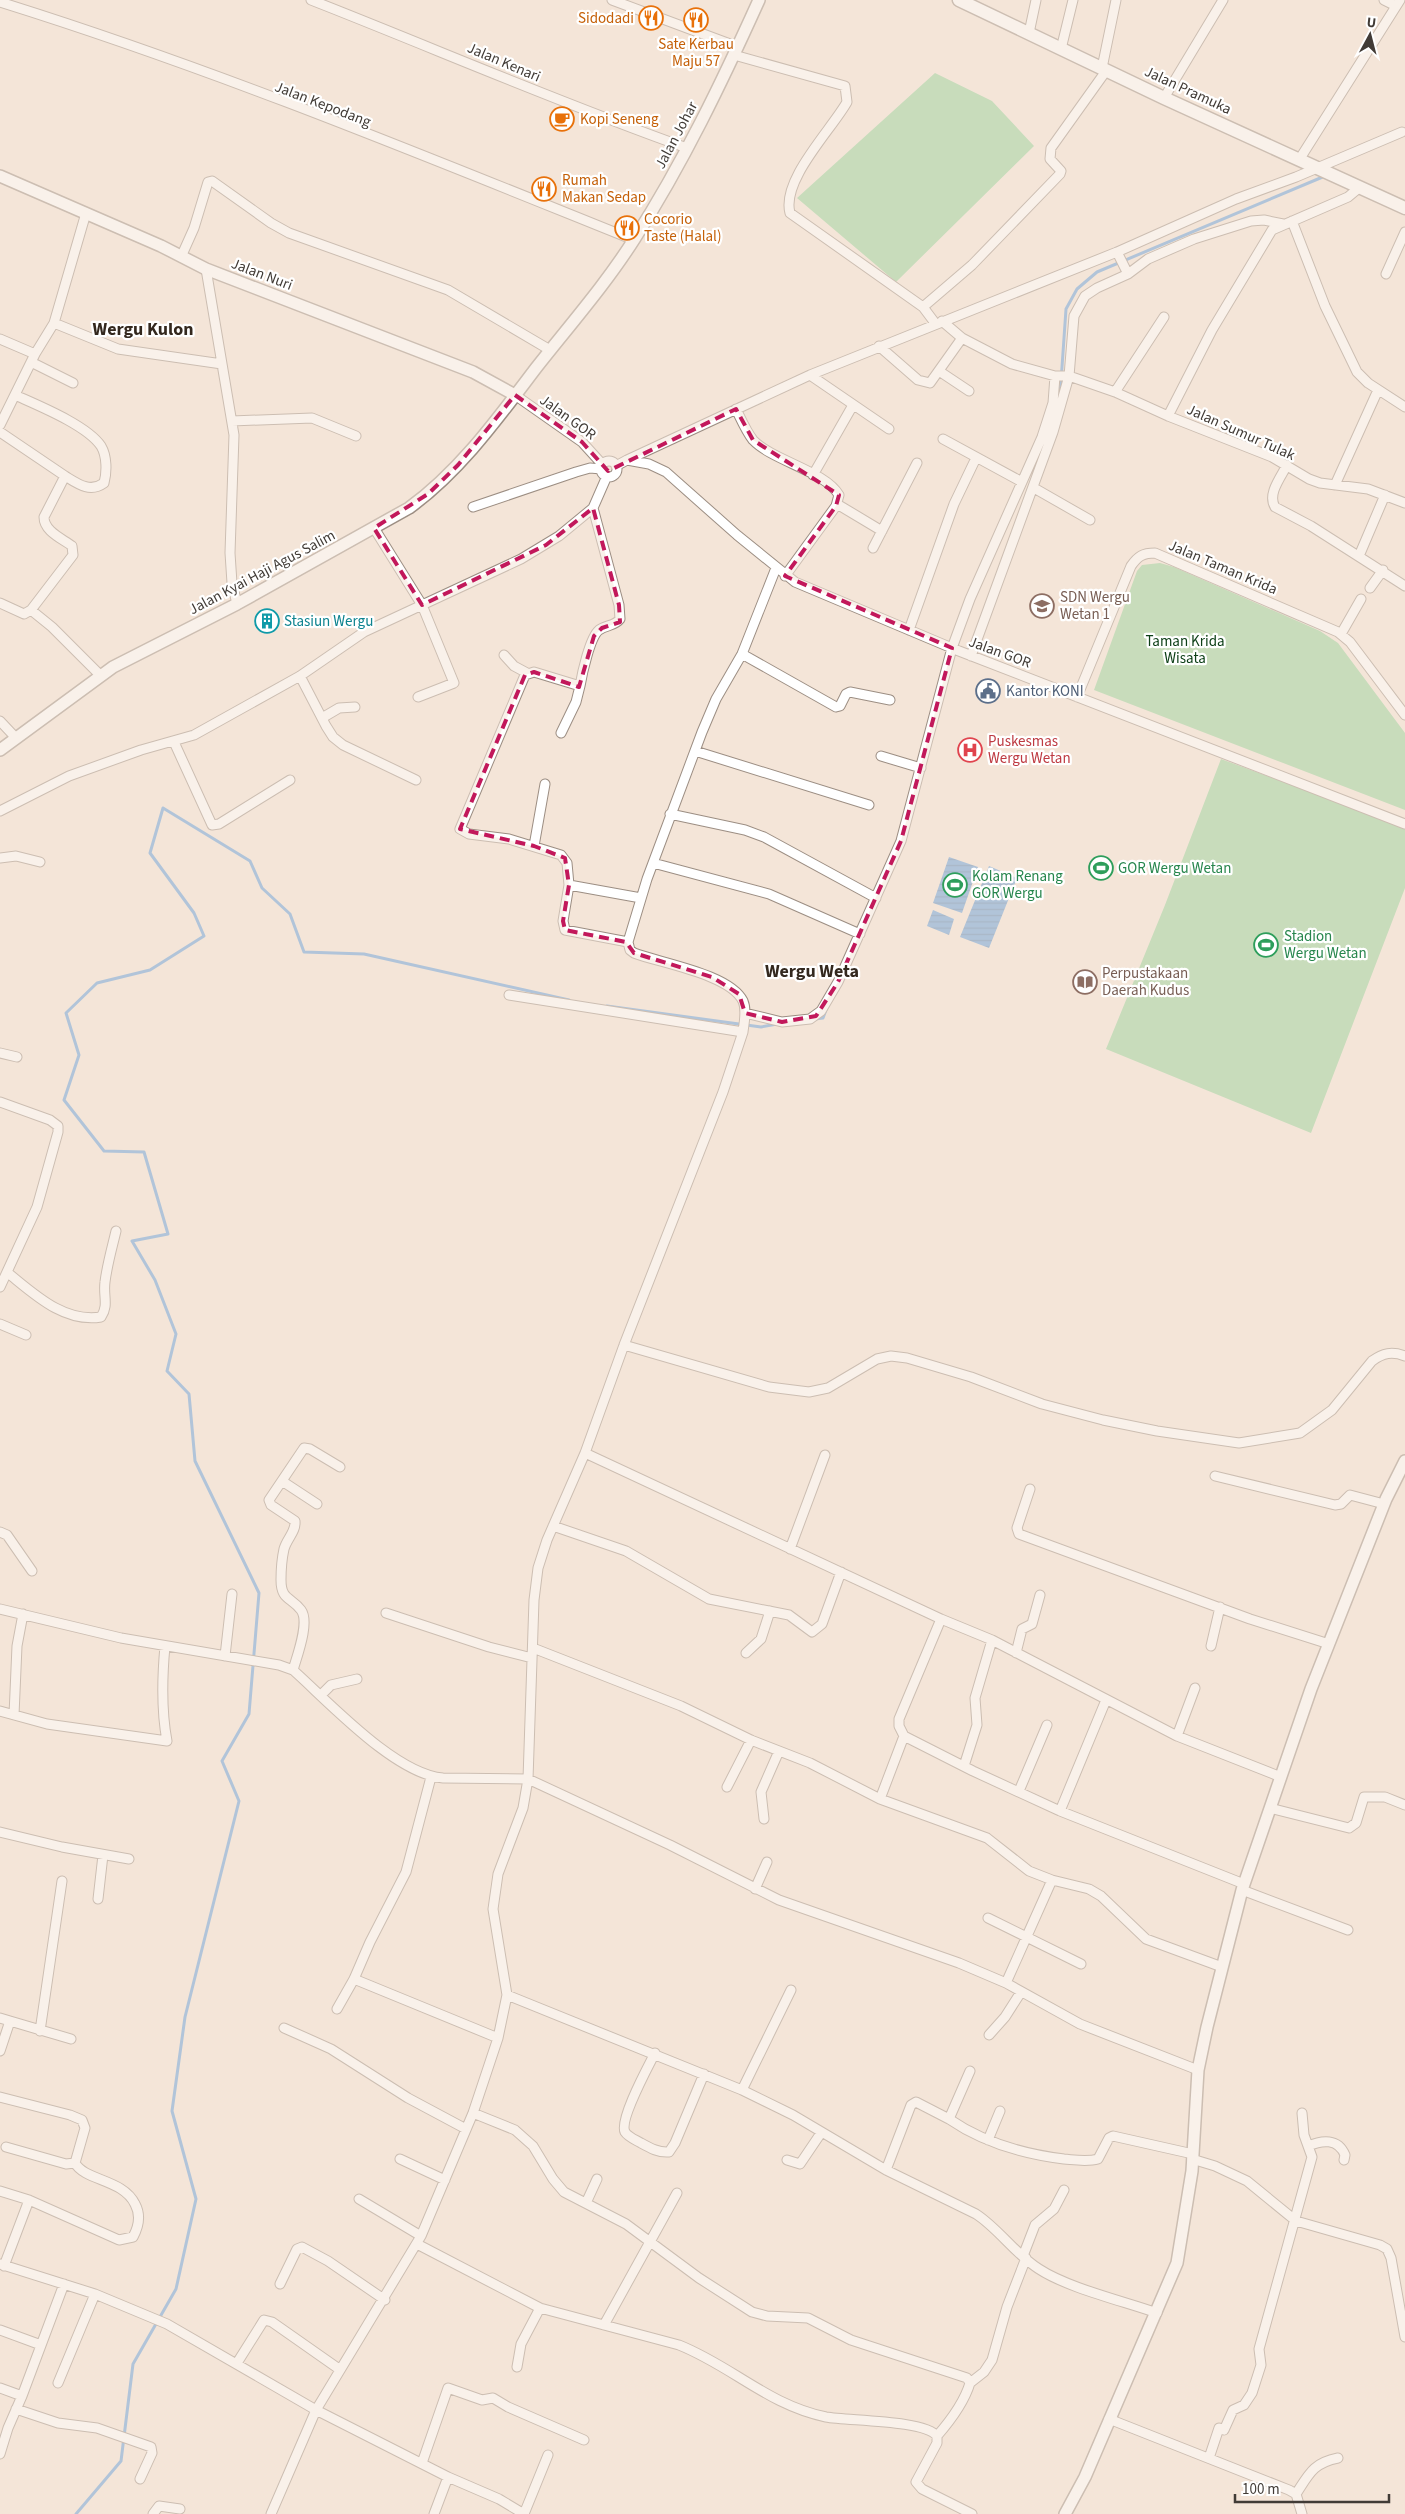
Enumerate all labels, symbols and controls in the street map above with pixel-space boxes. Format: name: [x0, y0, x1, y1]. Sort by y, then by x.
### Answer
restaurant icon: Sidodadi: [638, 5, 664, 31]
restaurant icon: Sate Kerbau Maju 57: [683, 7, 709, 33]
place label: Sidodadi: [578, 8, 634, 29]
north arrow: [1345, 10, 1395, 60]
text: U: [1366, 13, 1377, 34]
place label: Sate Kerbau Maju 57: [658, 34, 734, 72]
street label: Jalan Kenari: [464, 38, 544, 87]
street label: Jalan Pramuka: [1141, 61, 1235, 120]
street label: Jalan Kepodang: [272, 76, 374, 133]
street label: Jalan Johar: [650, 97, 703, 173]
cafe icon: Kopi Seneng: [549, 106, 575, 132]
place label: Kopi Seneng: [580, 109, 659, 130]
place label: Rumah Makan Sedap: [562, 170, 646, 208]
restaurant icon: Rumah Makan Sedap: [531, 176, 557, 202]
place label: Cocorio Taste (Halal): [644, 209, 721, 247]
restaurant icon: Cocorio Taste (Halal): [614, 215, 640, 241]
street label: Jalan Nuri: [228, 253, 296, 296]
district label: Wergu Kulon: [93, 317, 193, 342]
street label: Jalan GOR: [535, 390, 601, 445]
street label: Jalan Sumur Tulak: [1183, 399, 1299, 466]
street label: Jalan Kyai Haji Agus Salim: [185, 525, 339, 620]
street label: Jalan Taman Krida: [1165, 535, 1281, 600]
place label: SDN Wergu Wetan 1: [1060, 587, 1130, 625]
school or university icon: SDN Wergu Wetan 1: [1029, 593, 1055, 619]
building icon: Stasiun Wergu: [254, 608, 280, 634]
place label: Stasiun Wergu: [284, 611, 373, 632]
street label: Jalan GOR: [966, 631, 1034, 674]
park label: Taman Krida Wisata: [1145, 631, 1225, 669]
public building icon: Kantor KONI: [975, 678, 1001, 704]
place label: Kantor KONI: [1006, 681, 1084, 702]
place label: Puskesmas Wergu Wetan: [988, 731, 1071, 769]
hospital icon: Puskesmas Wergu Wetan: [957, 737, 983, 763]
sports icon: GOR Wergu Wetan: [1088, 855, 1114, 881]
place label: GOR Wergu Wetan: [1118, 858, 1231, 879]
place label: Kolam Renang GOR Wergu: [972, 866, 1063, 904]
sports icon: Kolam Renang GOR Wergu: [942, 872, 968, 898]
place label: Stadion Wergu Wetan: [1284, 926, 1367, 964]
sports icon: Stadion Wergu Wetan: [1253, 932, 1279, 958]
district label: Wergu Weta: [765, 959, 859, 984]
place label: Perpustakaan Daerah Kudus: [1102, 963, 1189, 1001]
library icon: Perpustakaan Daerah Kudus: [1072, 969, 1098, 995]
scale bar: [1235, 2472, 1389, 2504]
text: 100 m: [1242, 2479, 1280, 2500]

